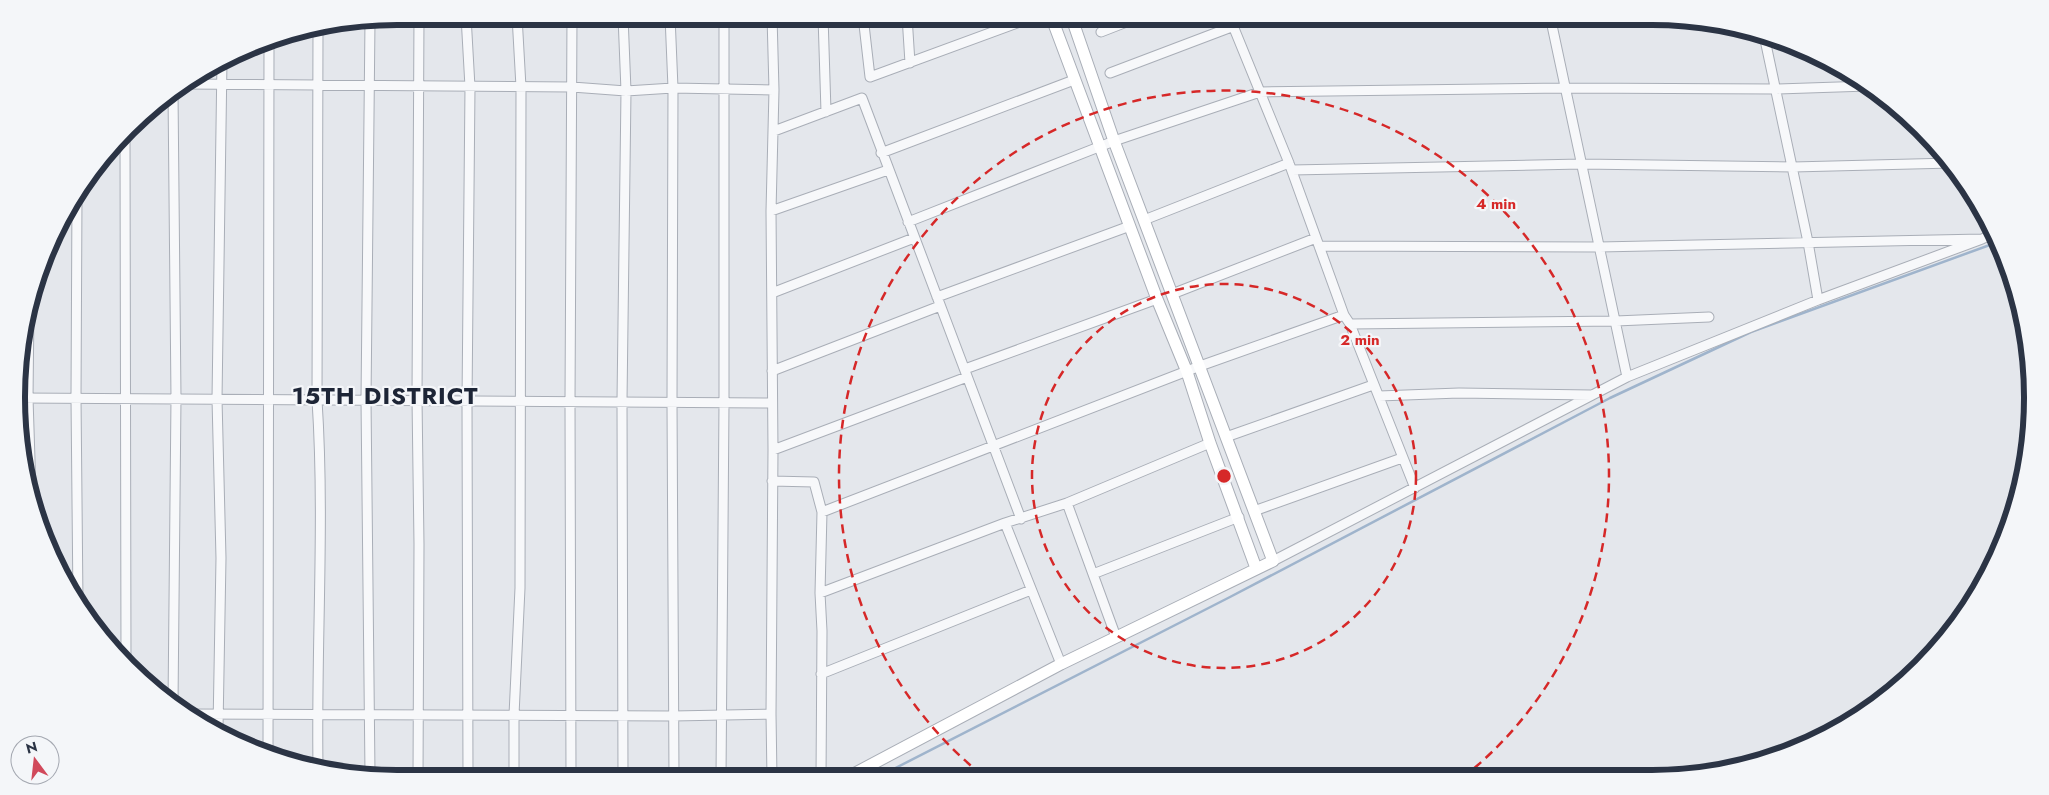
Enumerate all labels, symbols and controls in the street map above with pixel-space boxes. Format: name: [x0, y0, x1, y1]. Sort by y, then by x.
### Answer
text: 4 min: [1476, 193, 1516, 215]
text: 2 min: [1340, 329, 1380, 351]
district label: 15TH DISTRICT: [292, 378, 478, 413]
centre of rings: [1215, 467, 1233, 485]
north arrow: [10, 735, 60, 785]
text: N: [24, 736, 40, 759]

